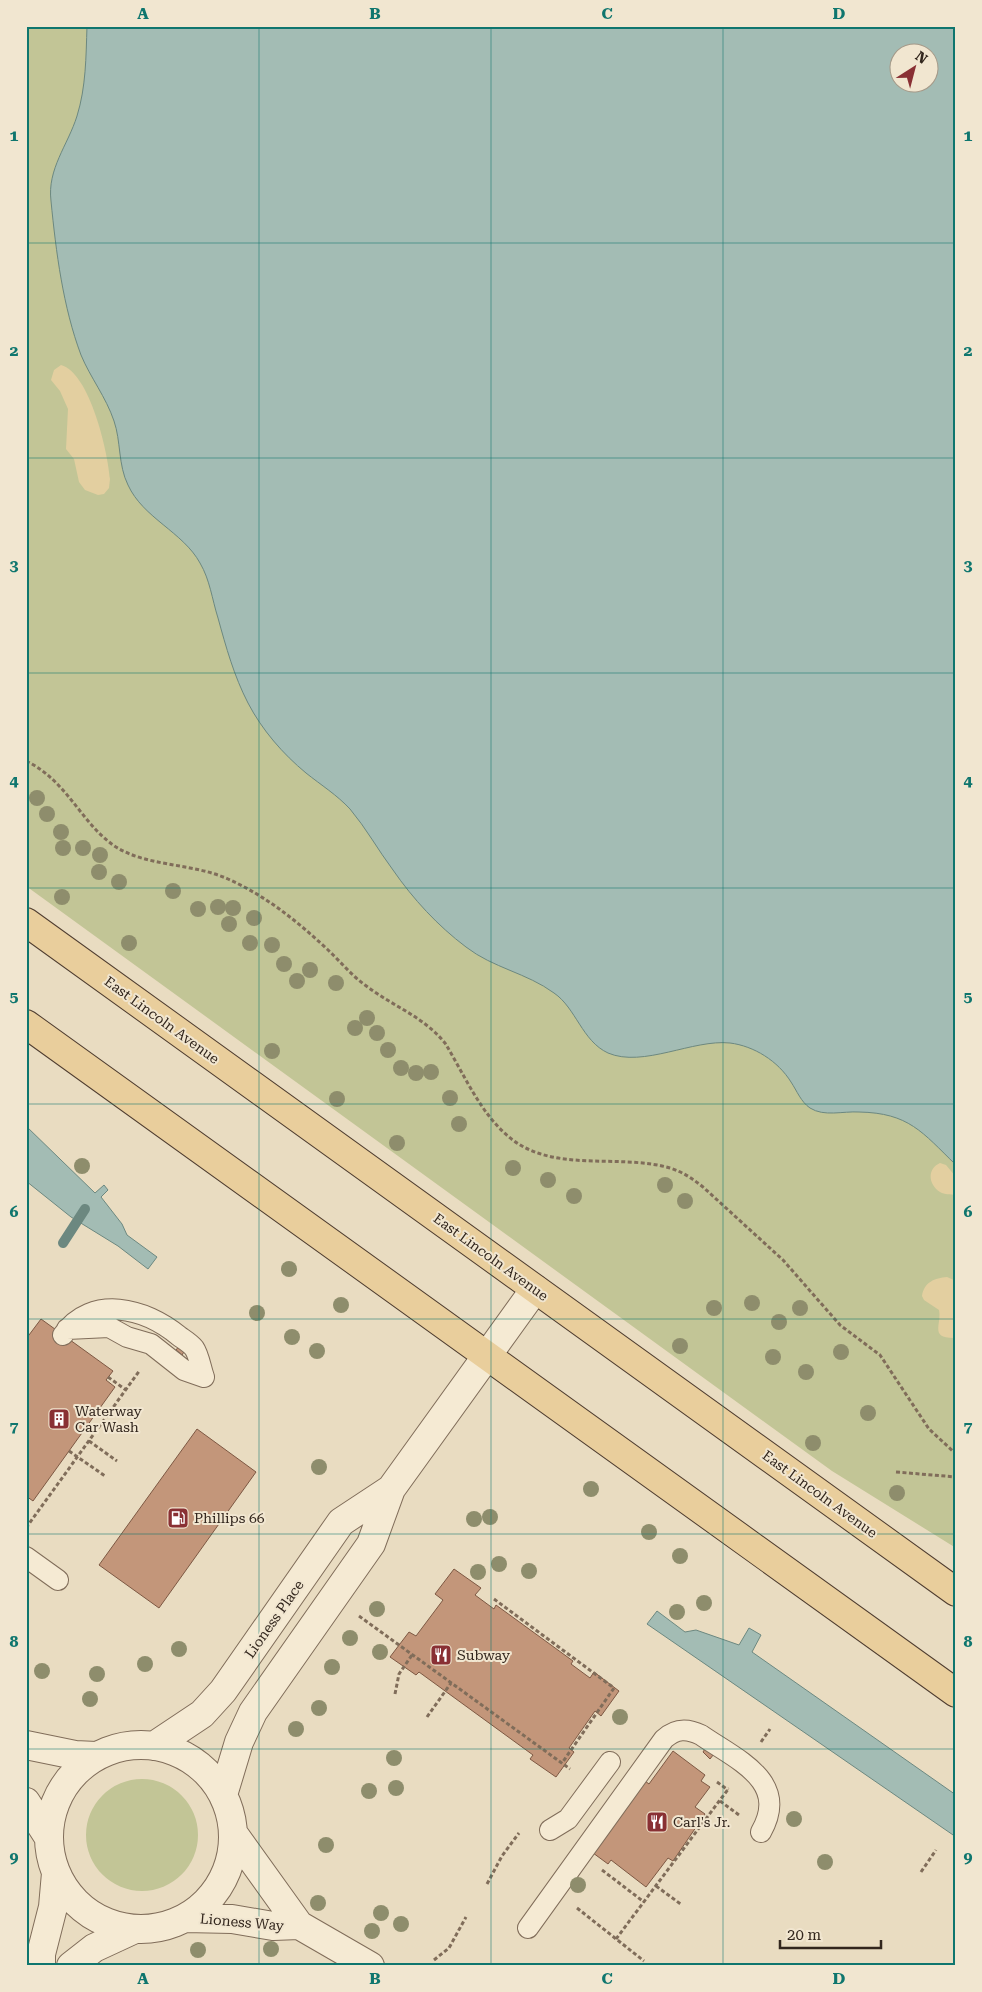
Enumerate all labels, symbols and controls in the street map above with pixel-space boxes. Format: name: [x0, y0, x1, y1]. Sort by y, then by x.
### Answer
text: A: [137, 4, 149, 23]
text: B: [369, 4, 381, 23]
text: C: [601, 4, 613, 23]
text: D: [833, 4, 846, 23]
north arrow: [890, 42, 940, 92]
text: N: [913, 48, 931, 67]
text: 1: [10, 126, 19, 145]
text: 1: [964, 126, 973, 145]
text: 2: [10, 341, 19, 360]
text: 2: [964, 341, 973, 360]
text: 3: [10, 556, 19, 575]
text: 3: [964, 556, 973, 575]
text: 4: [10, 771, 19, 790]
text: 4: [964, 771, 973, 790]
street label: East Lincoln Avenue: [102, 973, 223, 1067]
text: 5: [10, 987, 19, 1006]
text: 5: [964, 987, 973, 1006]
text: 6: [10, 1202, 19, 1221]
text: 6: [964, 1202, 973, 1221]
street label: East Lincoln Avenue: [431, 1210, 552, 1304]
place label: Waterway Car Wash: [75, 1403, 142, 1435]
building icon: Waterway Car Wash: [47, 1407, 71, 1431]
text: 7: [10, 1417, 19, 1436]
text: 7: [964, 1417, 973, 1436]
street label: East Lincoln Avenue: [760, 1447, 881, 1541]
fuel station icon: Phillips 66: [166, 1506, 190, 1530]
place label: Phillips 66: [194, 1510, 265, 1526]
street label: Lioness Place: [241, 1577, 307, 1661]
text: 8: [10, 1632, 19, 1651]
text: 8: [964, 1632, 973, 1651]
restaurant icon: Subway: [429, 1643, 453, 1667]
place label: Subway: [457, 1647, 511, 1663]
restaurant icon: Carl's Jr.: [645, 1810, 669, 1834]
place label: Carl's Jr.: [673, 1814, 730, 1830]
text: 9: [10, 1848, 19, 1867]
text: 9: [964, 1848, 973, 1867]
street label: Lioness Way: [199, 1910, 285, 1934]
scale bar: [780, 1917, 881, 1949]
text: 20 m: [787, 1926, 822, 1944]
text: A: [137, 1969, 149, 1988]
text: B: [369, 1969, 381, 1988]
text: C: [601, 1969, 613, 1988]
text: D: [833, 1969, 846, 1988]

